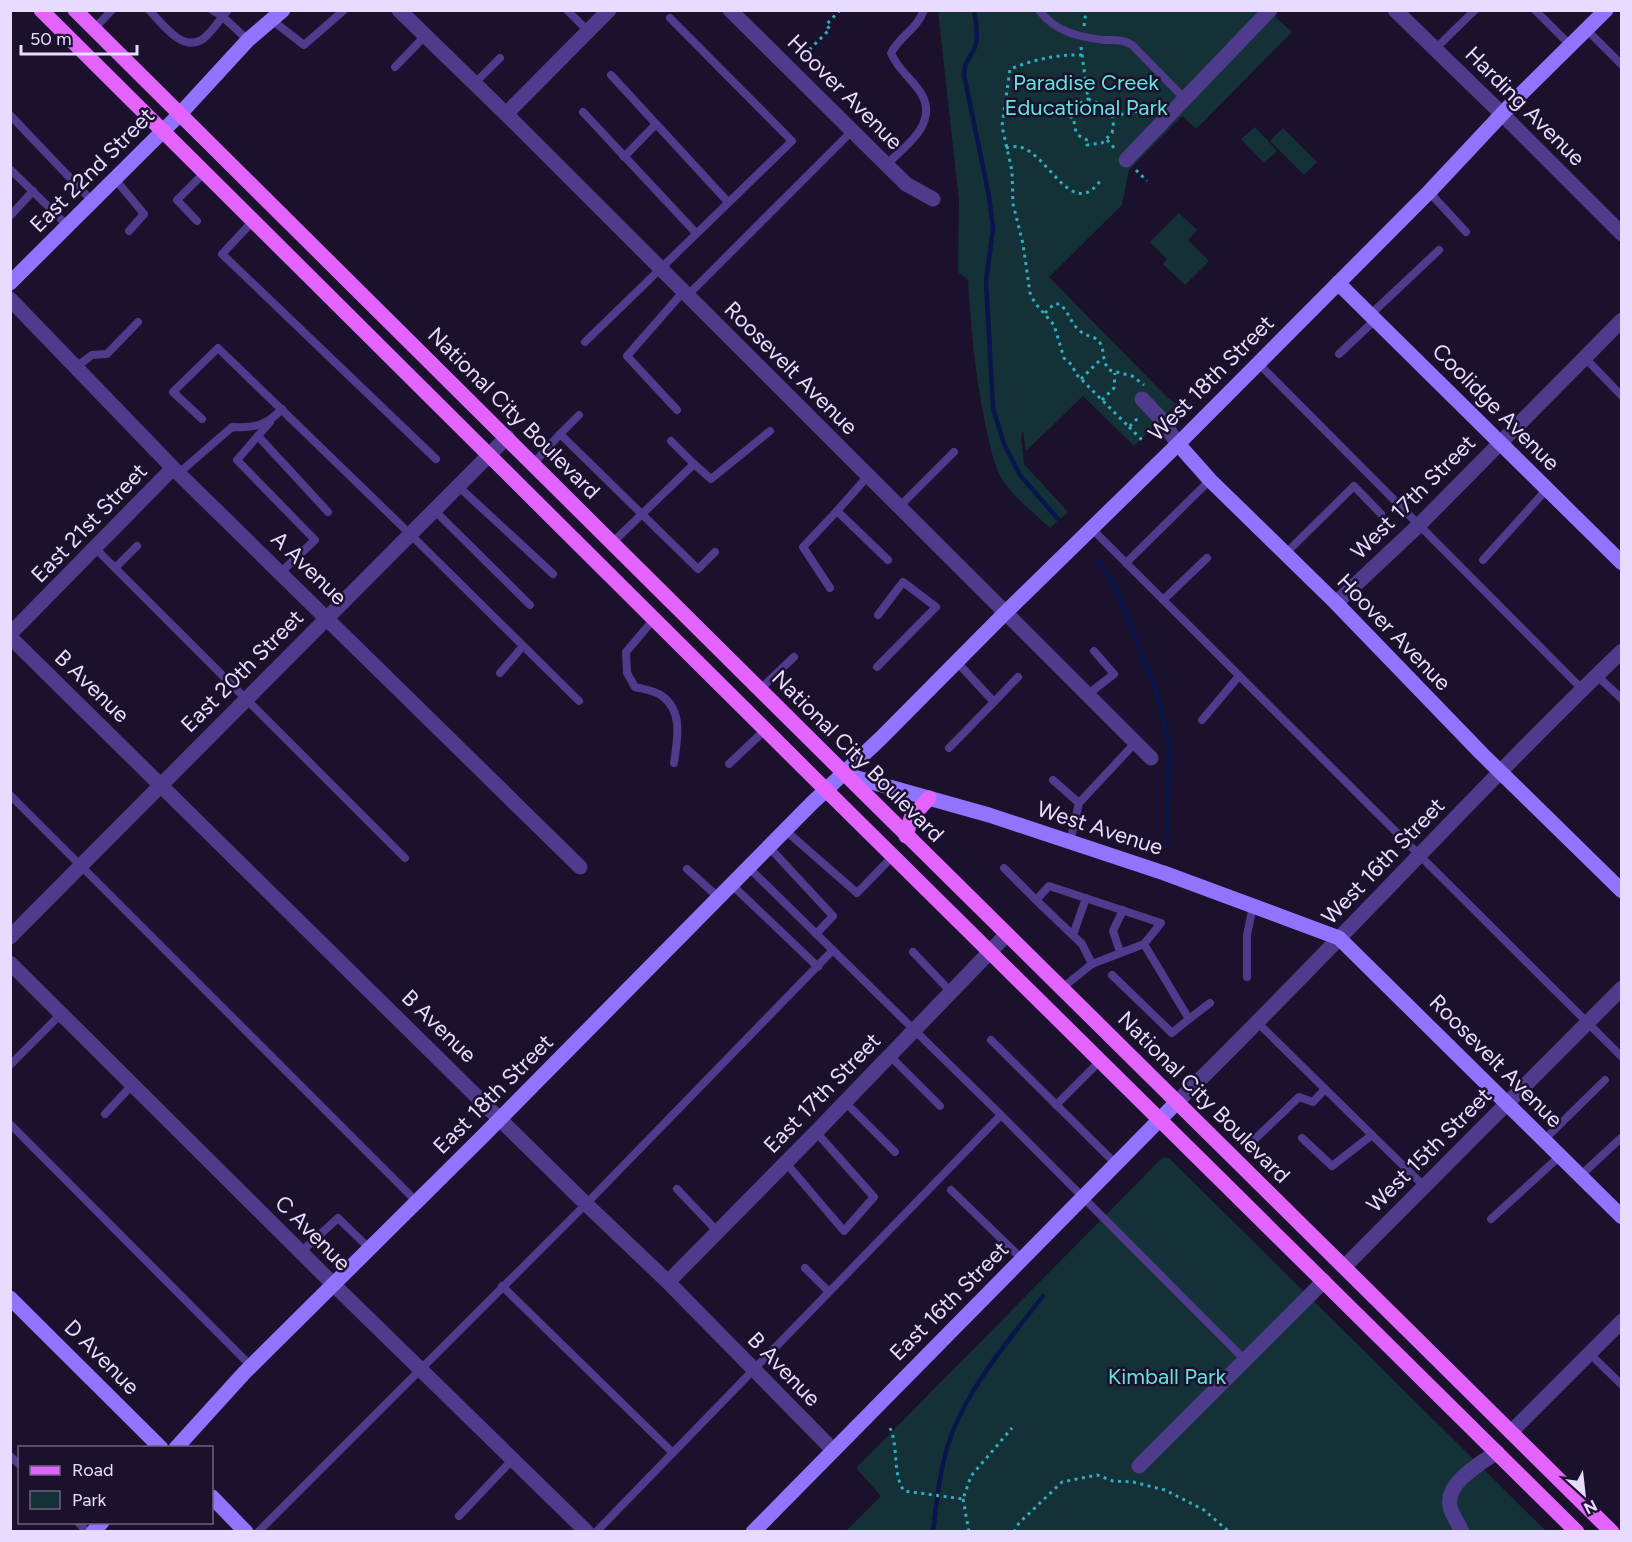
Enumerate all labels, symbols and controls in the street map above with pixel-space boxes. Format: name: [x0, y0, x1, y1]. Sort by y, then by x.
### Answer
scale bar: [21, 18, 136, 56]
text: 50 m: [30, 28, 72, 50]
street label: Hoover Avenue: [782, 29, 908, 155]
street label: Harding Avenue: [1460, 41, 1590, 171]
park label: Paradise Creek Educational Park: [1004, 69, 1168, 121]
street label: East 22nd Street: [24, 102, 160, 238]
street label: Roosevelt Avenue: [719, 296, 863, 440]
street label: West 18th Street: [1143, 310, 1279, 446]
street label: National City Boulevard: [422, 321, 606, 505]
street label: Coolidge Avenue: [1427, 338, 1565, 476]
street label: West 17th Street: [1345, 429, 1481, 565]
street label: East 21st Street: [25, 458, 153, 588]
street label: A Avenue: [266, 525, 352, 611]
street label: Hoover Avenue: [1331, 568, 1457, 696]
street label: East 20th Street: [175, 604, 309, 738]
street label: B Avenue: [49, 644, 135, 728]
street label: National City Boulevard: [766, 664, 950, 848]
street label: West 16th Street: [1316, 792, 1450, 930]
street label: West Avenue: [1034, 795, 1166, 861]
street label: B Avenue: [396, 984, 482, 1068]
street label: Roosevelt Avenue: [1424, 989, 1568, 1133]
street label: National City Boulevard: [1112, 1005, 1296, 1189]
street label: East 17th Street: [758, 1027, 886, 1159]
street label: East 18th Street: [427, 1028, 559, 1160]
street label: West 15th Street: [1361, 1082, 1497, 1218]
street label: C Avenue: [270, 1190, 356, 1276]
street label: East 16th Street: [884, 1236, 1014, 1366]
street label: D Avenue: [59, 1314, 145, 1400]
street label: B Avenue: [742, 1326, 826, 1412]
park label: Kimball Park: [1108, 1363, 1226, 1390]
legend: [18, 1446, 213, 1524]
text: Road: [72, 1459, 113, 1481]
north arrow: [1554, 1464, 1614, 1524]
text: Park: [72, 1489, 107, 1511]
text: N: [1581, 1496, 1600, 1518]

